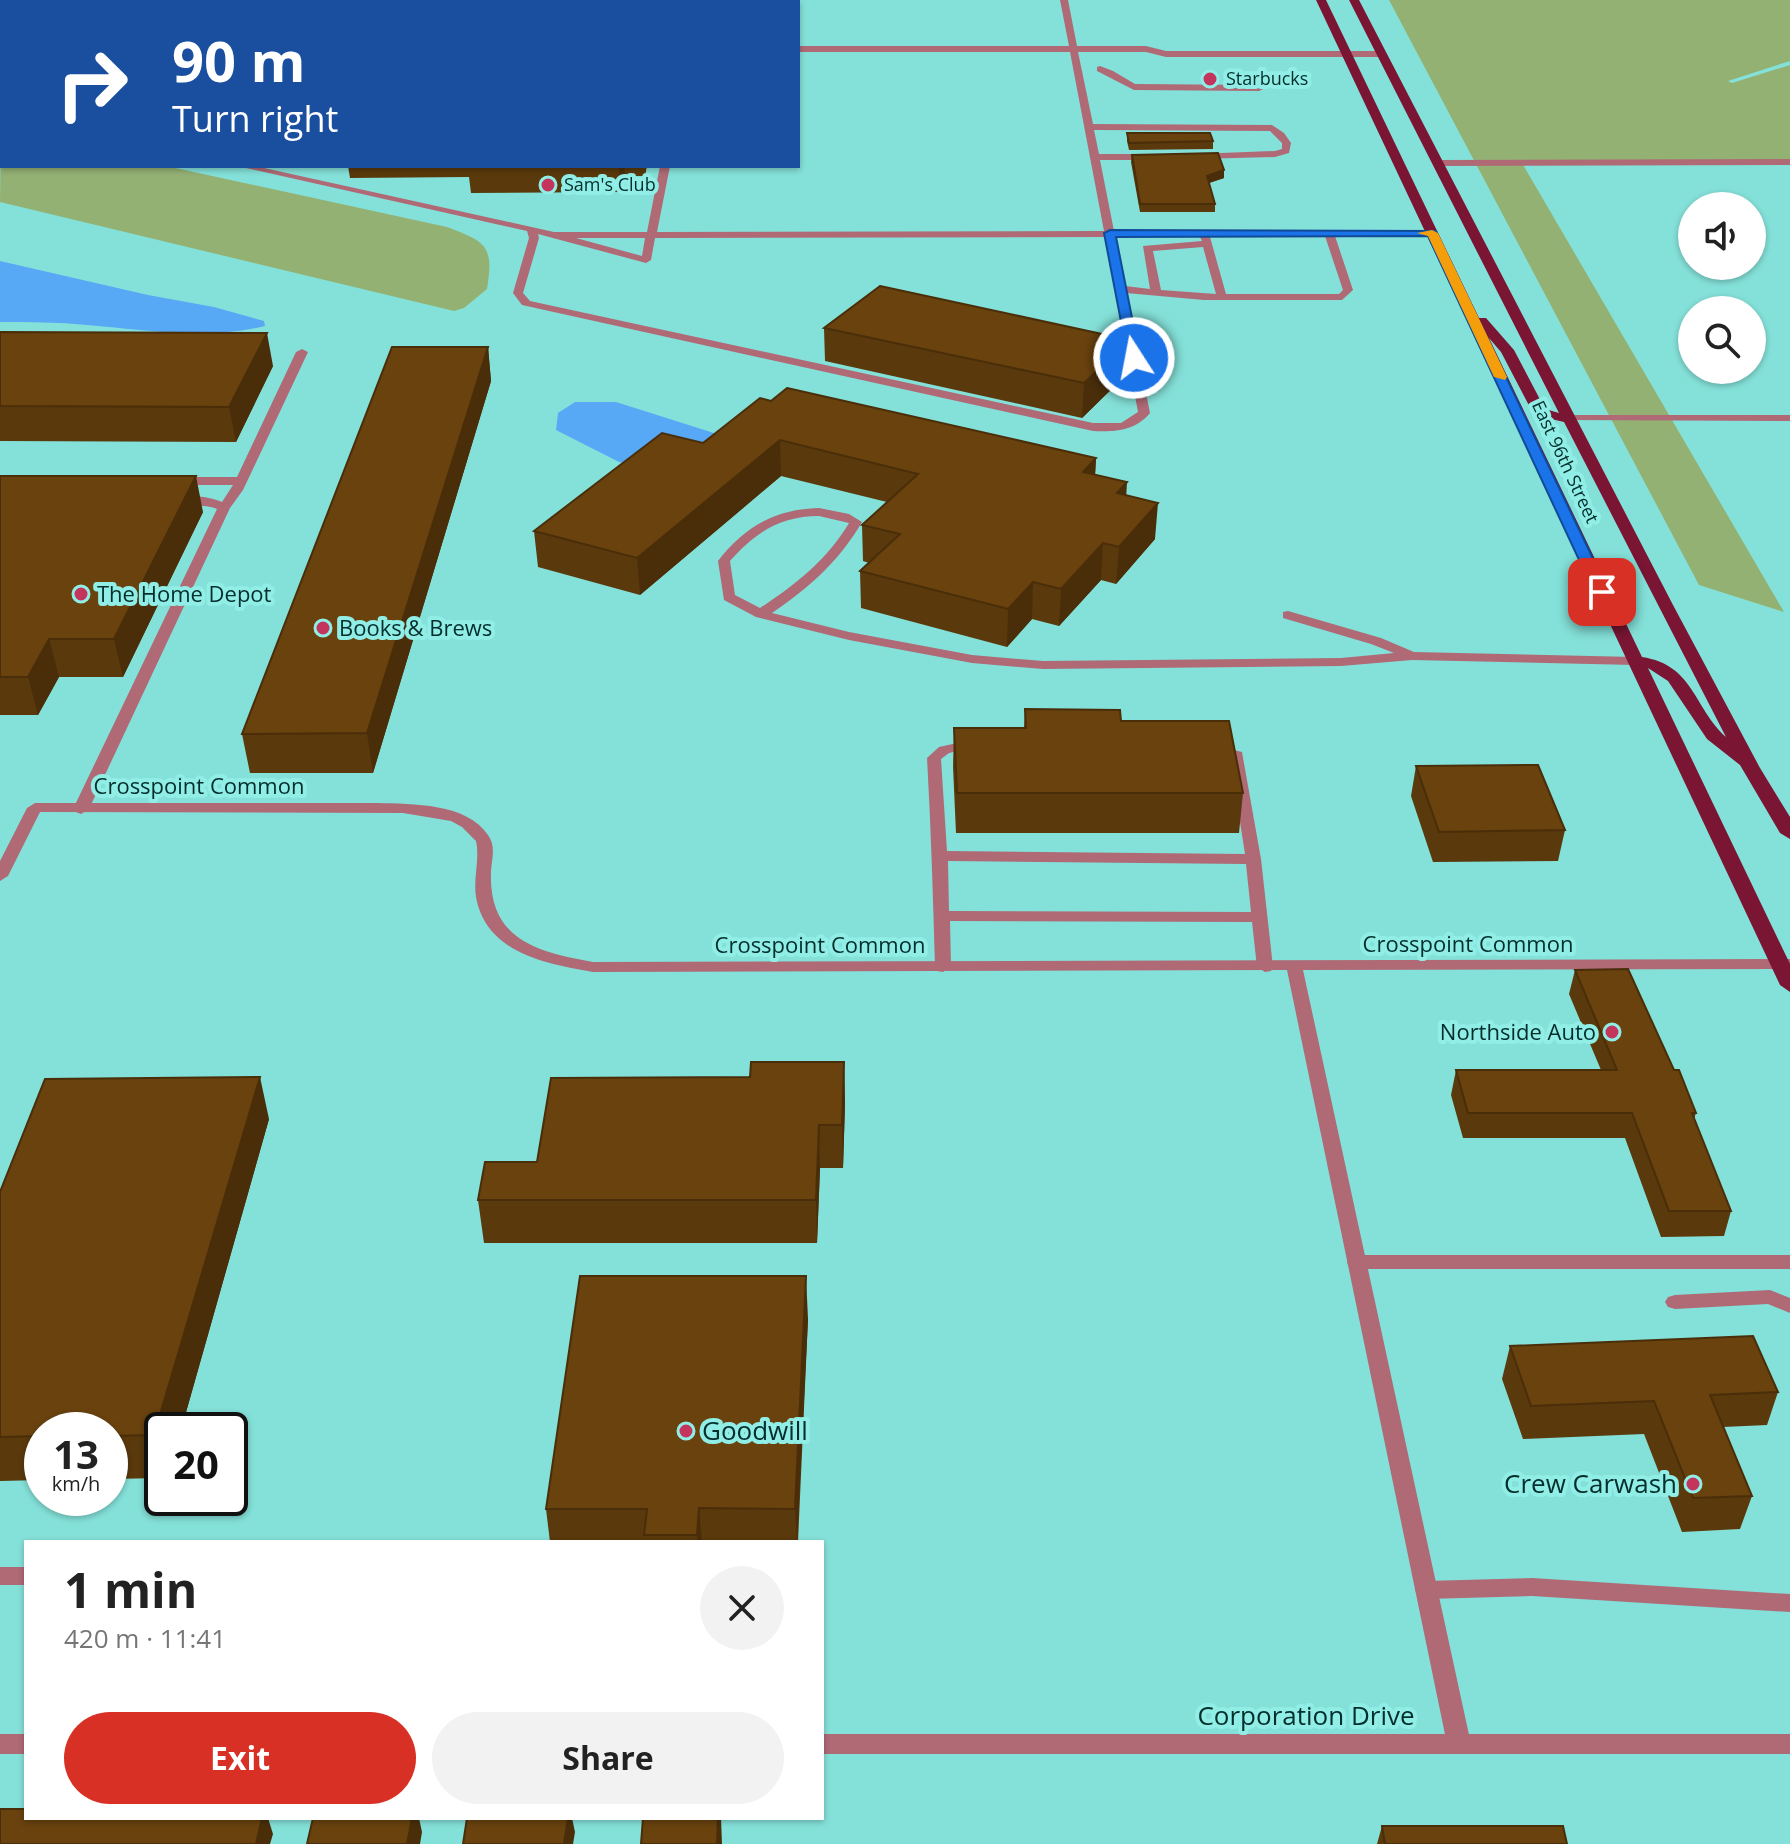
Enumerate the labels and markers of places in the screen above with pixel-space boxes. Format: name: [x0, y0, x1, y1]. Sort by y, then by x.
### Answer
place label: Starbucks: [1226, 66, 1308, 90]
marker: Starbucks: [1201, 70, 1219, 88]
place label: Sam's Club: [564, 172, 656, 196]
marker: Sam's Club: [539, 176, 557, 194]
pin: [1568, 558, 1636, 626]
place label: The Home Depot: [97, 578, 272, 608]
marker: The Home Depot: [72, 585, 90, 603]
place label: Books & Brews: [339, 612, 492, 642]
marker: Books & Brews: [314, 619, 332, 637]
place label: Northside Auto: [1440, 1016, 1596, 1046]
marker: Northside Auto: [1603, 1023, 1621, 1041]
place label: Goodwill: [702, 1412, 808, 1448]
marker: Goodwill: [677, 1422, 695, 1440]
place label: Crew Carwash: [1504, 1465, 1677, 1501]
marker: Crew Carwash: [1684, 1475, 1702, 1493]

